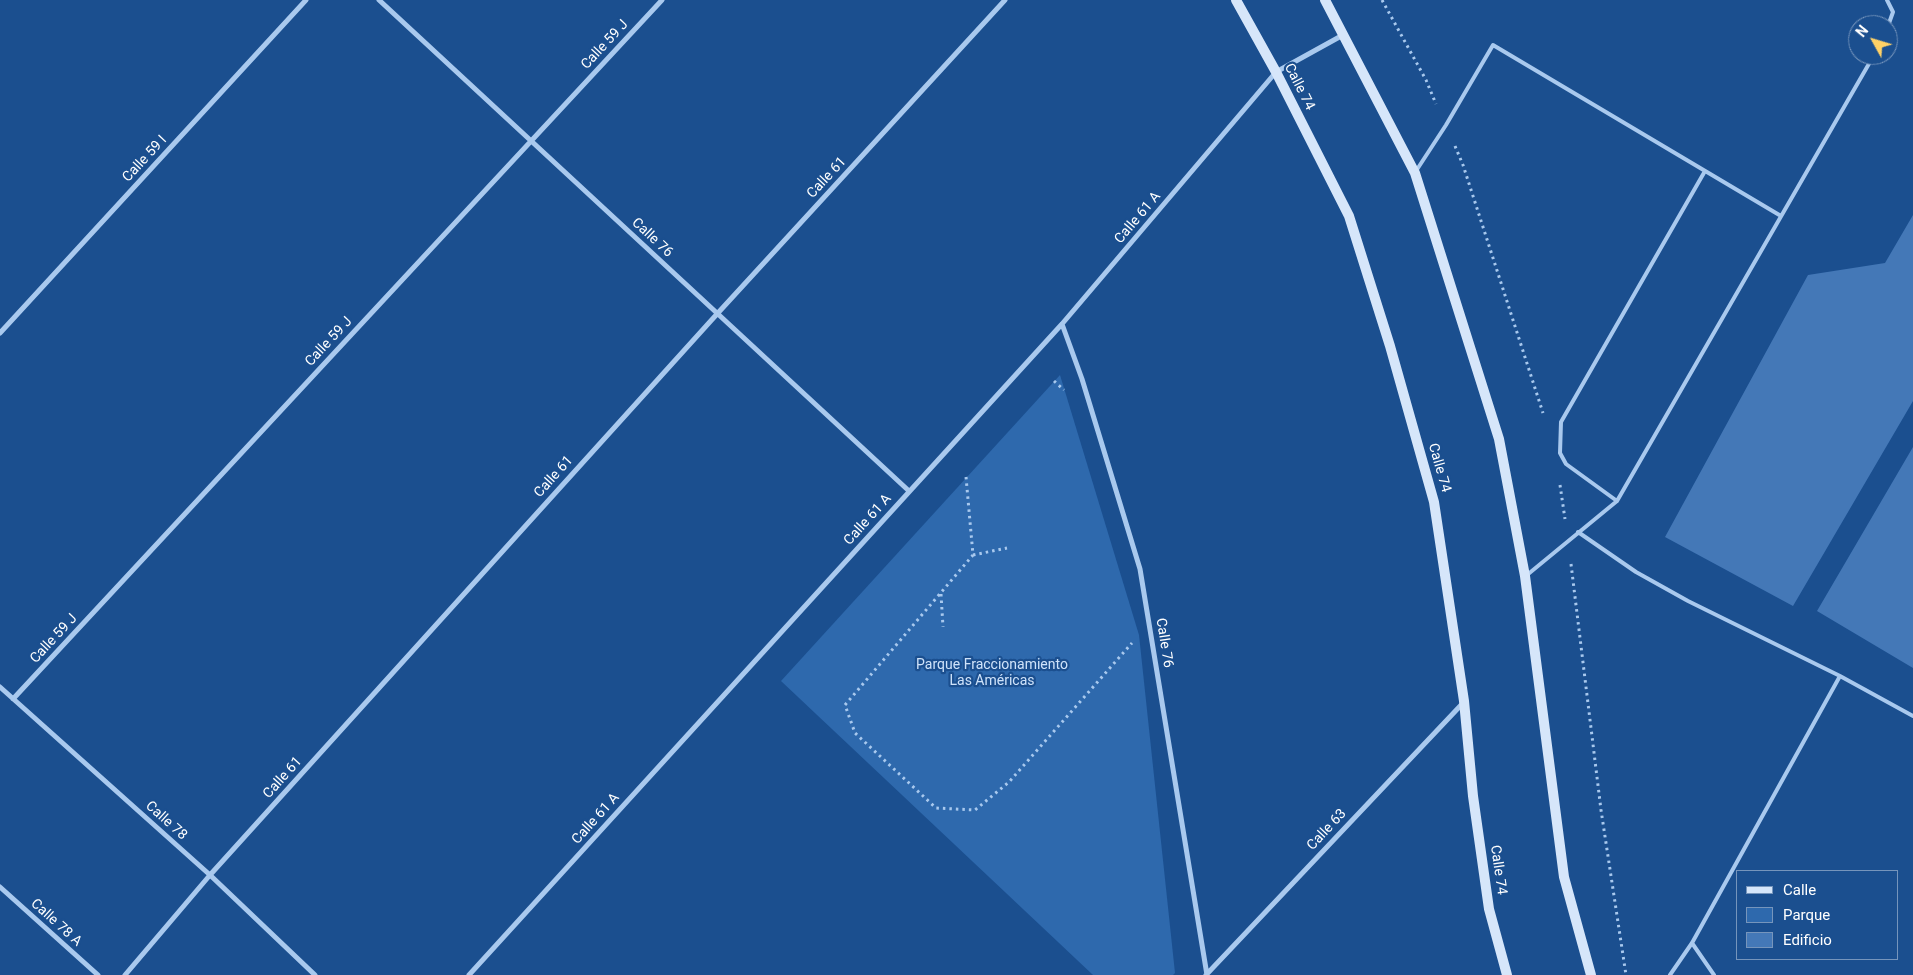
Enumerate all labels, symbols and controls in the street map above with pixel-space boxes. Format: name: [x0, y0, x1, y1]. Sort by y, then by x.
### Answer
north arrow: [1848, 15, 1898, 65]
street label: Calle 59 J: [578, 17, 632, 73]
text: N: [1853, 22, 1871, 40]
street label: Calle 74: [1280, 61, 1318, 113]
street label: Calle 59 I: [119, 132, 171, 186]
street label: Calle 61: [804, 154, 850, 202]
street label: Calle 61 A: [1111, 189, 1165, 247]
street label: Calle 76: [628, 215, 676, 261]
street label: Calle 59 J: [302, 314, 356, 370]
street label: Calle 74: [1424, 442, 1454, 494]
street label: Calle 61: [531, 453, 577, 501]
street label: Calle 61 A: [841, 491, 895, 549]
street label: Calle 59 J: [27, 611, 81, 667]
street label: Calle 76: [1152, 617, 1176, 669]
park label: Parque Fraccionamiento Las Américas: [916, 657, 1068, 690]
street label: Calle 61: [260, 754, 306, 802]
street label: Calle 61 A: [569, 790, 623, 848]
street label: Calle 78: [142, 798, 190, 844]
street label: Calle 63: [1304, 806, 1350, 854]
street label: Calle 74: [1486, 844, 1510, 896]
legend: [1736, 870, 1898, 960]
text: Calle: [1783, 881, 1816, 899]
street label: Calle 78 A: [27, 896, 85, 950]
text: Parque: [1783, 906, 1830, 924]
text: Edificio: [1783, 931, 1832, 949]

